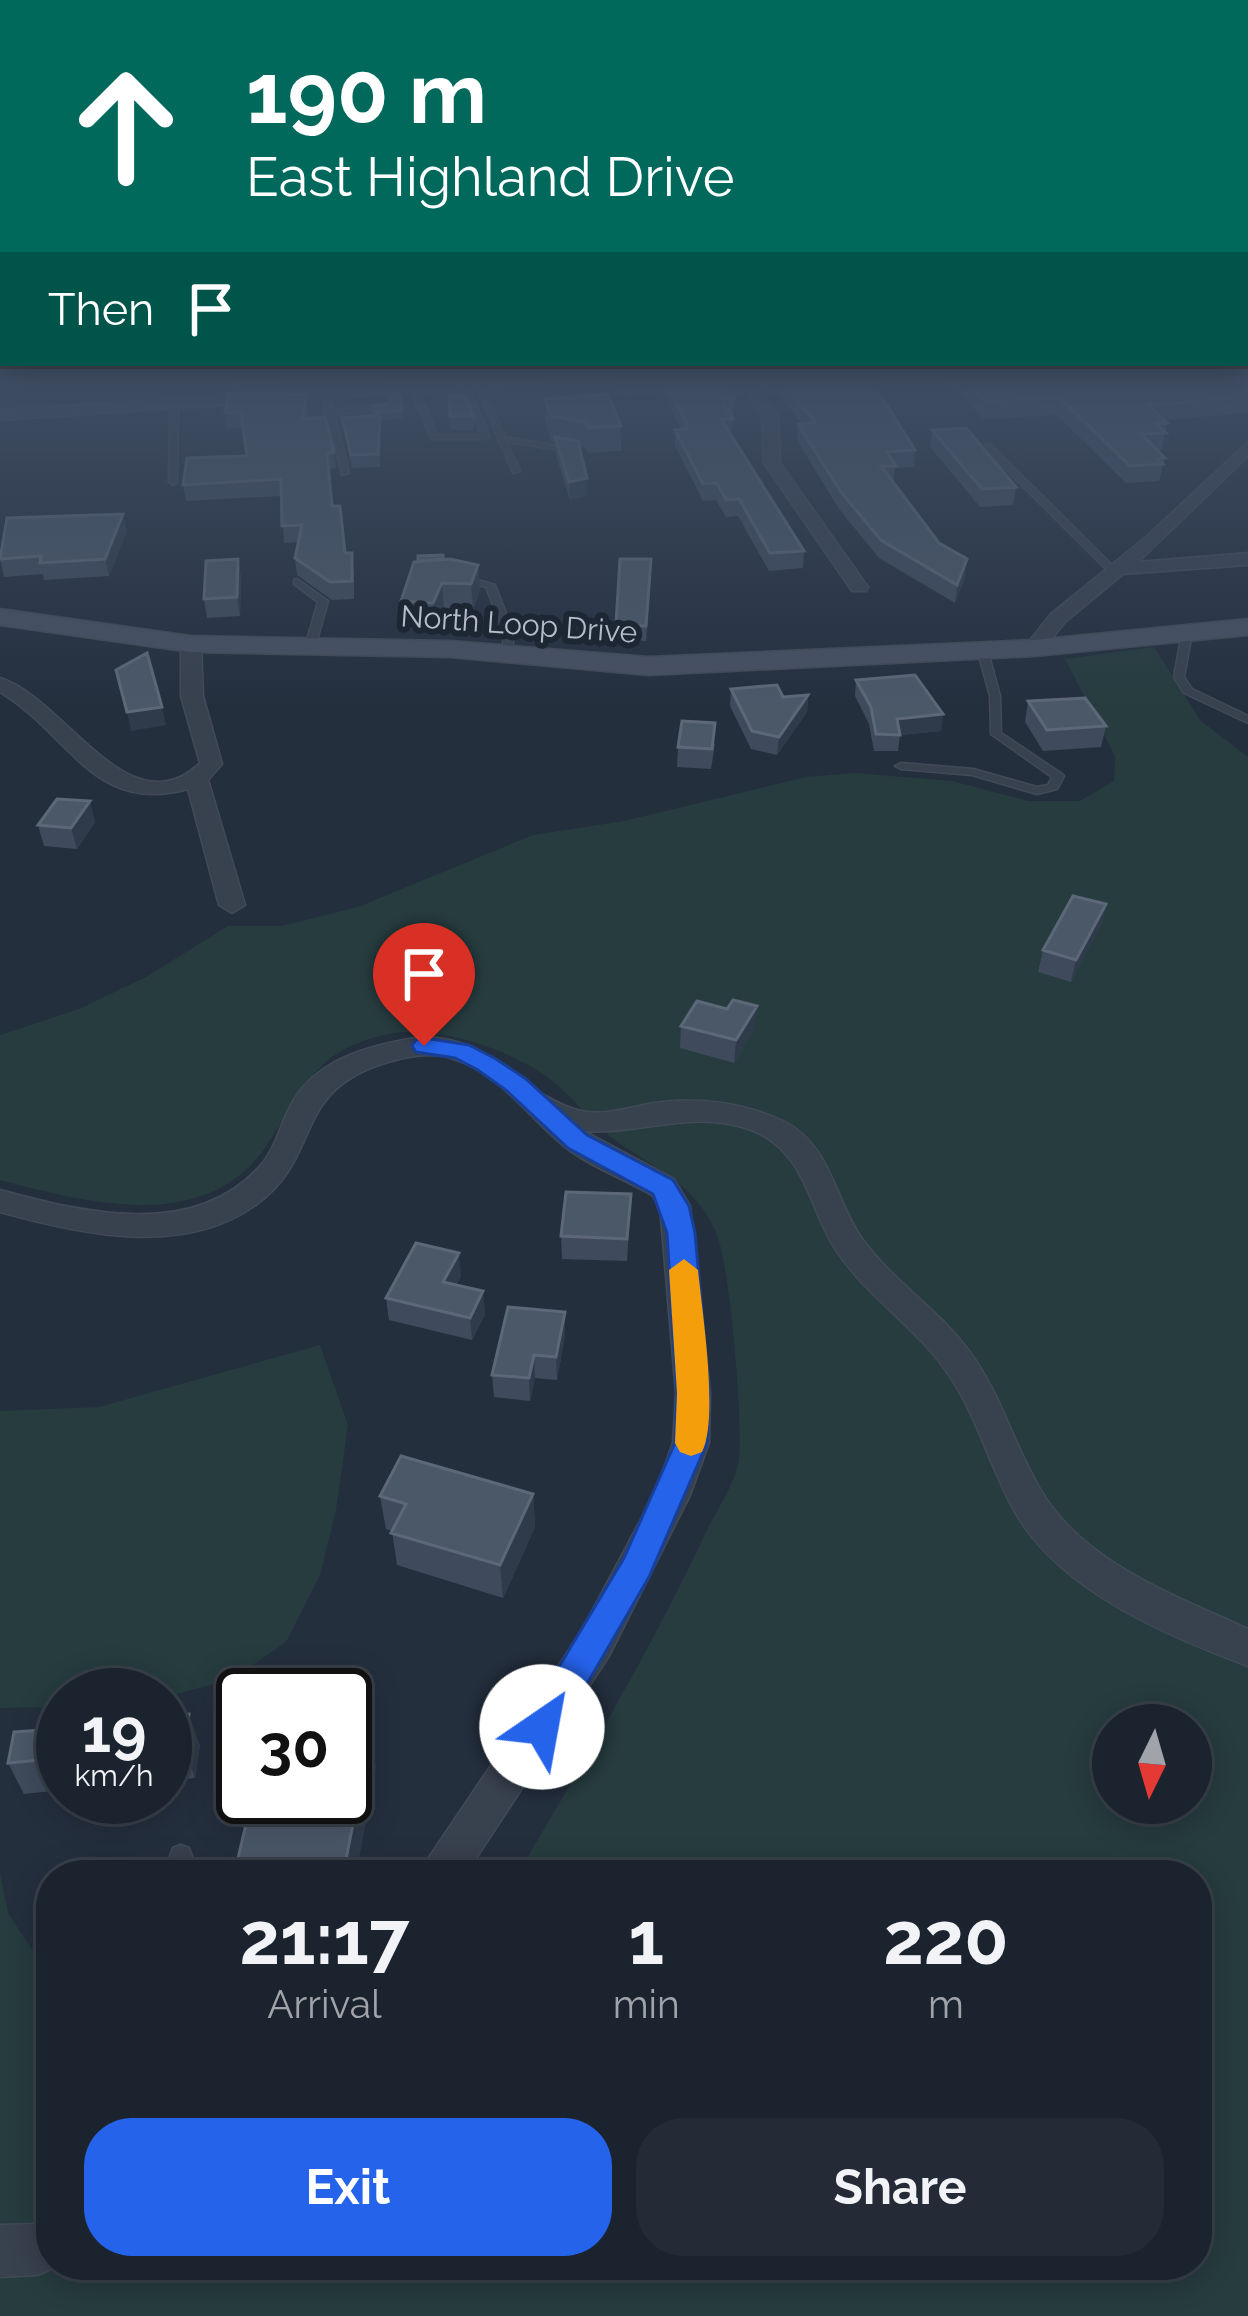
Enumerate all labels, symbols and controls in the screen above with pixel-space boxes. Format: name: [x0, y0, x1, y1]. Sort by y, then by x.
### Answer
text: 190 m: [246, 44, 487, 143]
icon: ahead: [48, 48, 204, 204]
text: East Highland Drive: [246, 145, 734, 209]
icon: arrive: [178, 276, 244, 342]
text: Then: [48, 283, 154, 336]
street label: North Loop Drive: [400, 598, 638, 650]
pin: [373, 923, 475, 1046]
icon: arrive: [391, 941, 457, 1007]
position arrow: [479, 1664, 605, 1790]
speed limit sign: 30: [216, 1668, 372, 1824]
text: 19: [82, 1696, 146, 1766]
north arrow: [1092, 1704, 1212, 1824]
map controls: [1092, 1704, 1212, 1824]
text: km/h: [74, 1758, 154, 1793]
text: 21:17: [239, 1896, 409, 1981]
text: 1: [628, 1896, 664, 1981]
text: 220: [883, 1896, 1009, 1981]
text: Arrival: [267, 1981, 382, 2027]
text: min: [613, 1981, 680, 2027]
text: m: [928, 1981, 964, 2027]
button: Exit: [84, 2118, 612, 2256]
button: Share: [636, 2118, 1164, 2256]

